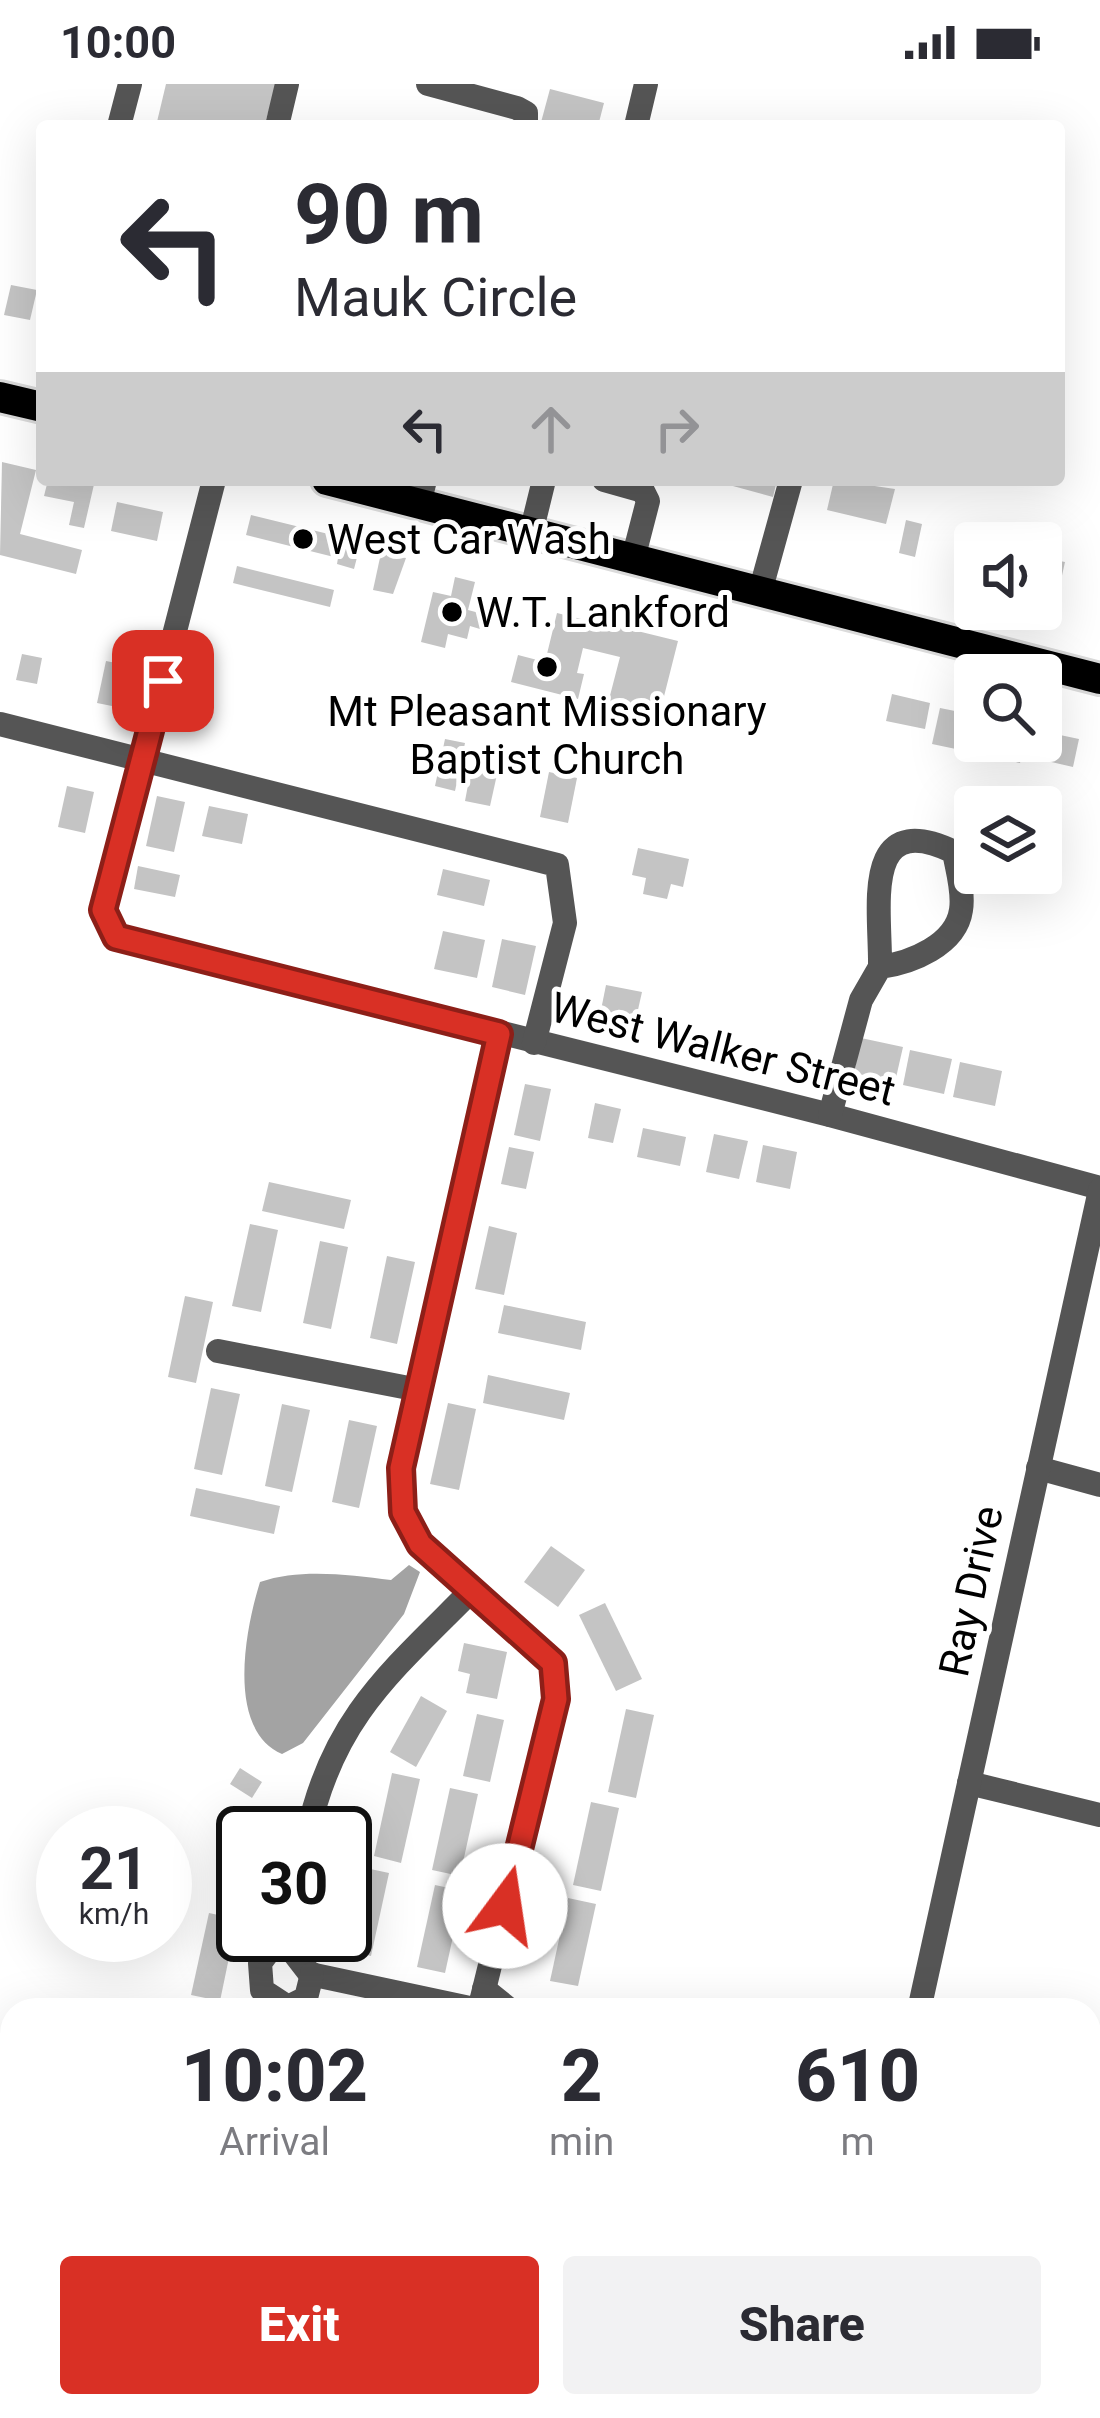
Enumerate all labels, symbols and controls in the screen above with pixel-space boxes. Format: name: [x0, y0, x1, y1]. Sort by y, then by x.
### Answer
text: 10:00: [60, 16, 176, 69]
text: 90 m: [294, 165, 484, 264]
icon: left: [96, 168, 252, 324]
text: Mauk Circle: [294, 266, 577, 329]
icon: left: [392, 396, 458, 462]
icon: ahead: [518, 396, 584, 462]
icon: right: [644, 396, 710, 462]
place label: West Car Wash: [327, 515, 611, 564]
map controls: [954, 522, 1062, 894]
button: sound: [954, 522, 1062, 630]
marker: West Car Wash: [290, 526, 316, 552]
place label: W.T. Lankford: [476, 588, 730, 637]
marker: W.T. Lankford: [439, 599, 465, 625]
pin: [112, 630, 214, 732]
icon: arrive: [130, 648, 196, 714]
marker: Mt Pleasant Missionary Baptist Church: [534, 654, 560, 680]
button: search: [954, 654, 1062, 762]
place label: Mt Pleasant Missionary Baptist Church: [327, 687, 767, 784]
button: layers: [954, 786, 1062, 894]
street label: West Walker Street: [546, 983, 900, 1115]
street label: Ray Drive: [929, 1501, 1013, 1681]
speed limit sign: 30: [216, 1806, 372, 1962]
text: 21: [80, 1833, 148, 1904]
position arrow: [442, 1843, 568, 1969]
text: km/h: [79, 1896, 149, 1931]
text: 10:02: [181, 2034, 368, 2119]
text: 2: [561, 2034, 602, 2119]
text: 610: [795, 2034, 920, 2119]
text: Arrival: [219, 2119, 330, 2165]
text: min: [549, 2119, 614, 2165]
text: m: [841, 2119, 875, 2165]
button: Exit: [60, 2256, 539, 2394]
button: Share: [563, 2256, 1041, 2394]

